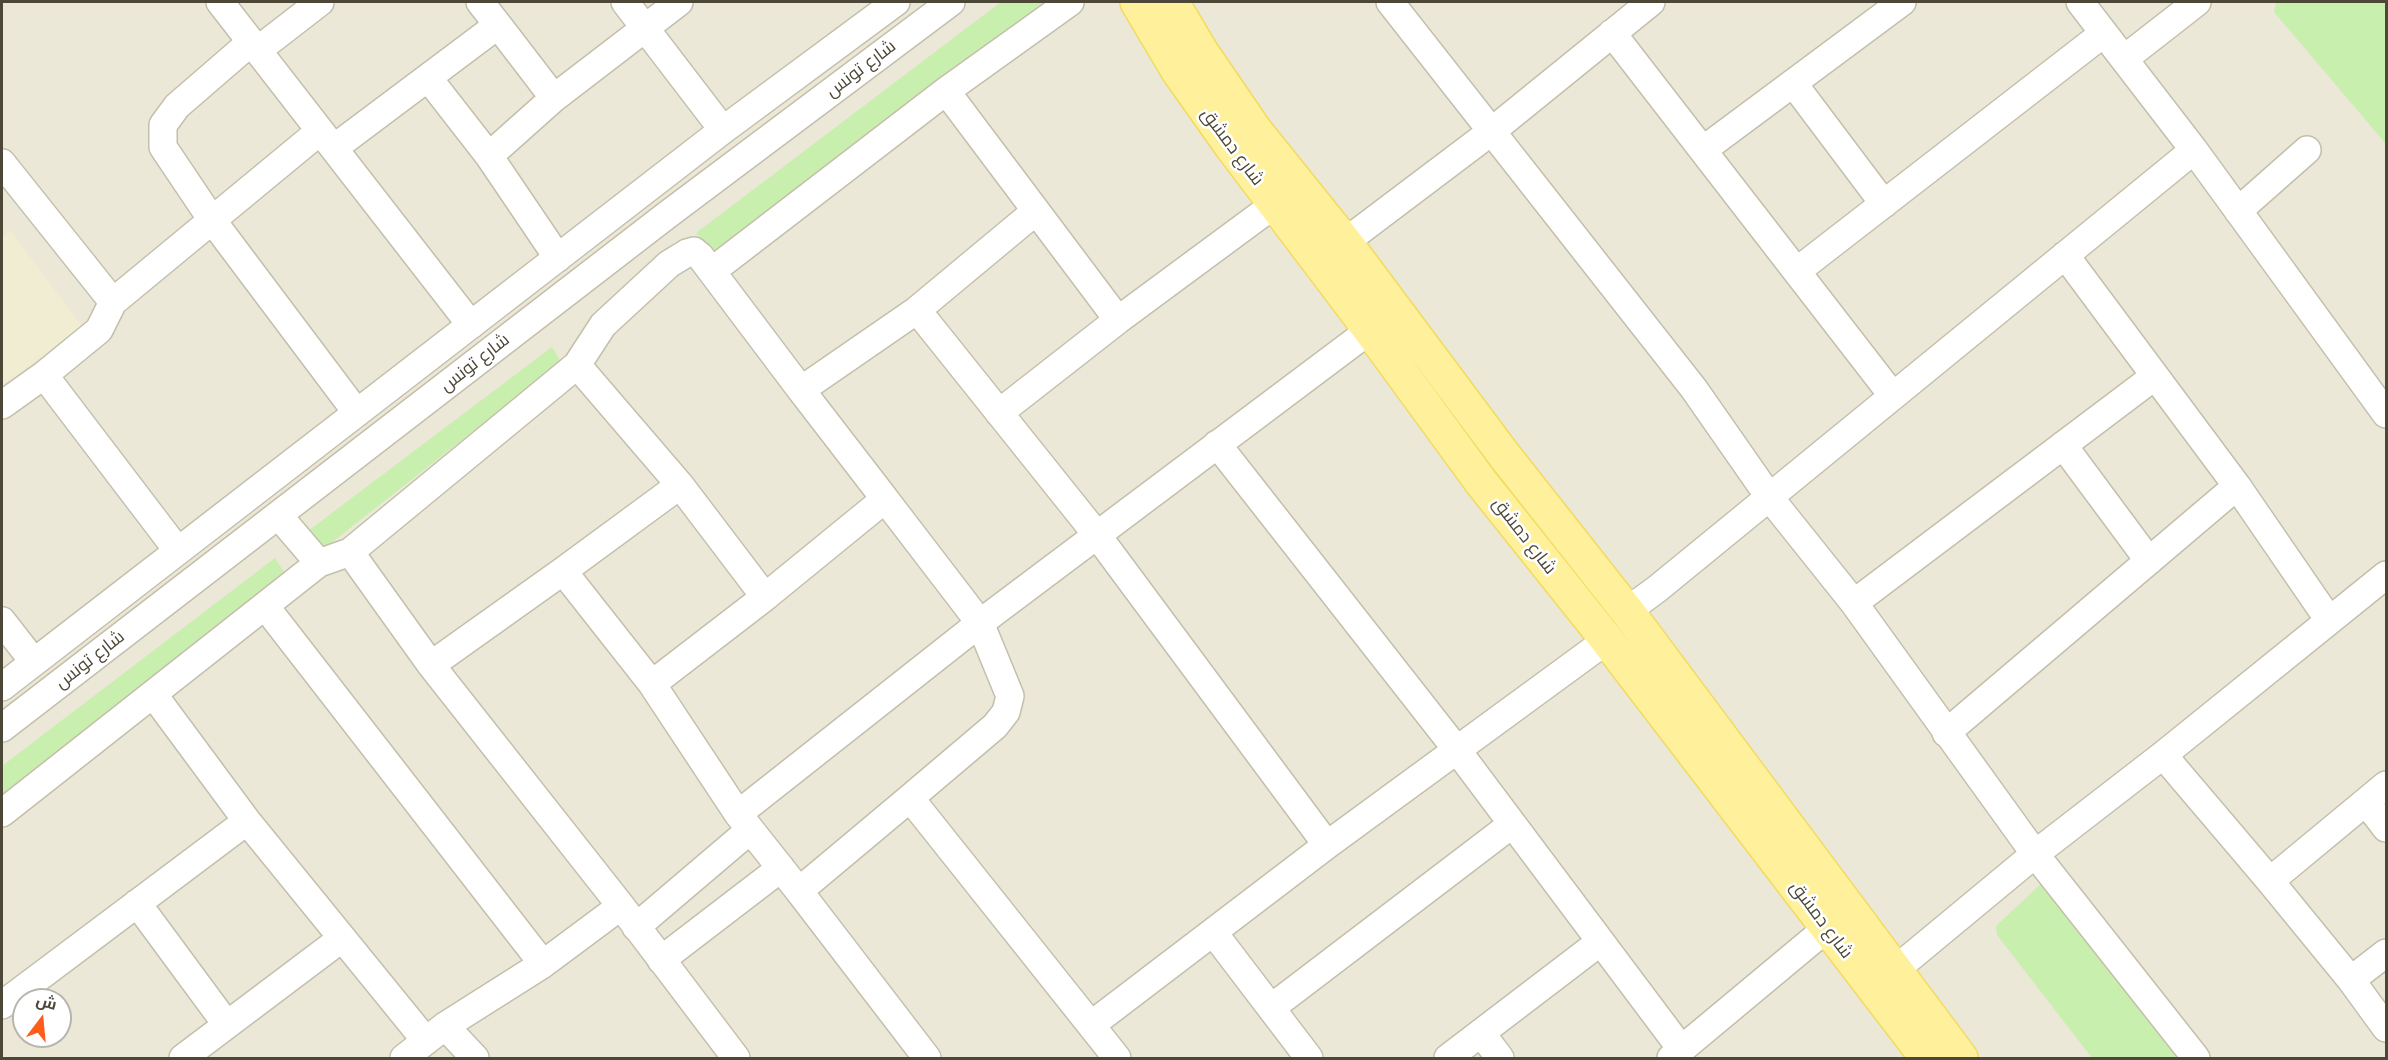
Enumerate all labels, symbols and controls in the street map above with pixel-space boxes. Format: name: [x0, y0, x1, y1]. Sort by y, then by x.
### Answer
street label: شارع تونس: [822, 36, 900, 102]
street label: شارع دمشق: [1196, 104, 1268, 190]
street label: شارع تونس: [436, 329, 514, 397]
street label: شارع دمشق: [1487, 493, 1561, 579]
street label: شارع تونس: [51, 626, 129, 694]
street label: شارع دمشق: [1785, 877, 1857, 963]
north arrow: [12, 988, 72, 1048]
text: ش: [34, 990, 59, 1014]

